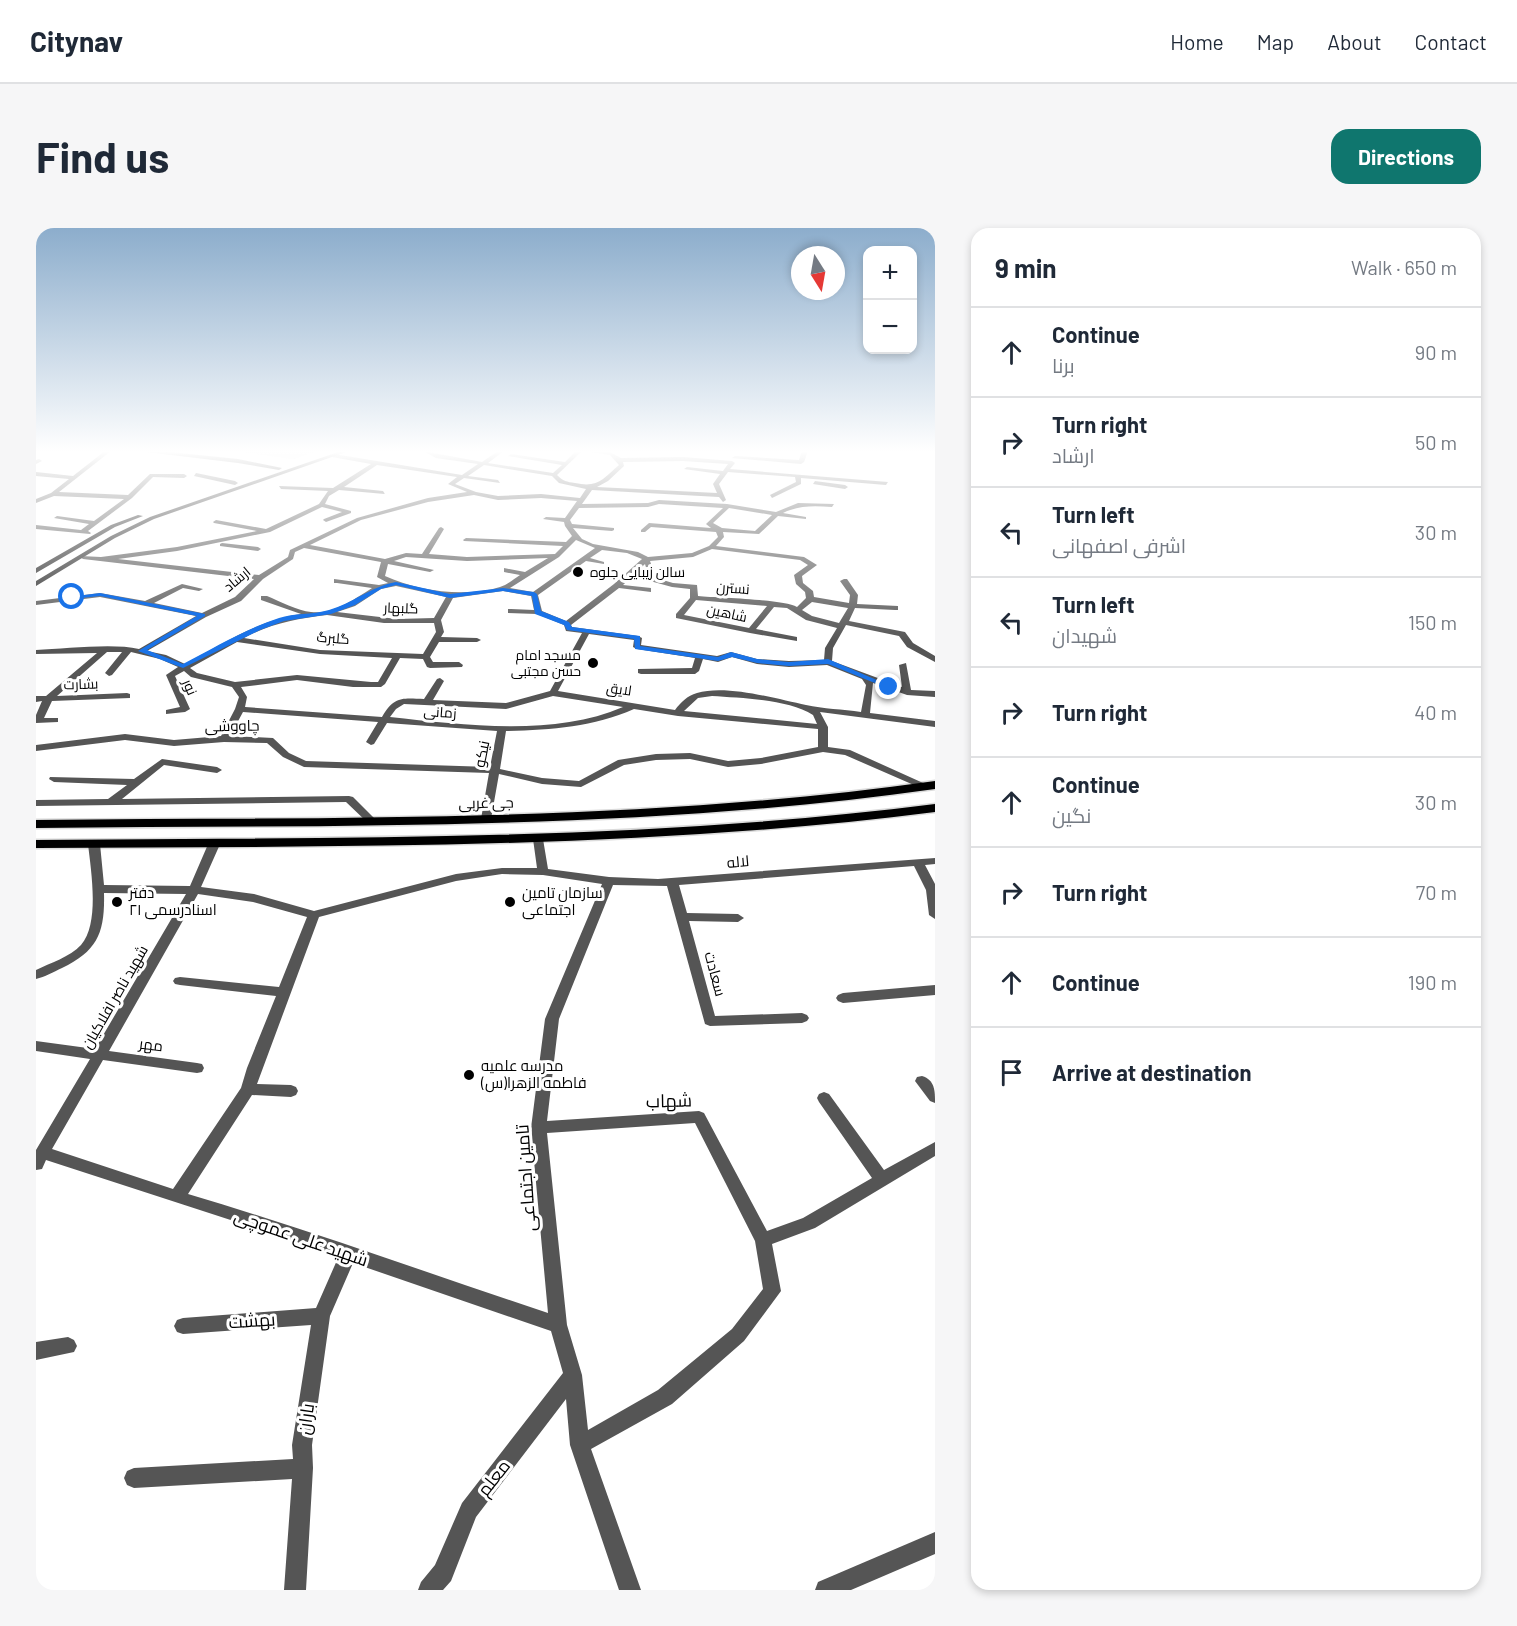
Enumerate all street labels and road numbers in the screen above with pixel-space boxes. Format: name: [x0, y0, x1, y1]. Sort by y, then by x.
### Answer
street label: ارشاد: [220, 562, 254, 595]
street label: نسترن: [716, 578, 750, 597]
street label: گلبهار: [382, 598, 419, 617]
street label: شاهین: [705, 600, 749, 625]
street label: گلبرگ: [316, 628, 350, 647]
street label: بشارت: [63, 674, 99, 693]
street label: نور: [179, 675, 201, 697]
street label: لایق: [605, 678, 633, 700]
street label: زمانی: [423, 702, 457, 721]
street label: چاووشی: [204, 716, 260, 736]
street label: نیکو: [470, 739, 493, 769]
street label: جی غربی: [458, 793, 514, 813]
street label: لاله: [726, 851, 750, 871]
street label: شهید ناصر افلاکیان: [77, 941, 153, 1053]
street label: سعادت: [701, 949, 731, 998]
street label: مهر: [137, 1033, 164, 1056]
street label: شهاب: [646, 1089, 692, 1112]
street label: تامین اجتماعی: [510, 1124, 541, 1232]
street label: شهید علی عموچی: [231, 1204, 371, 1272]
street label: بهشت: [228, 1307, 276, 1334]
street label: باران: [292, 1402, 319, 1436]
street label: معلم: [472, 1455, 516, 1501]

